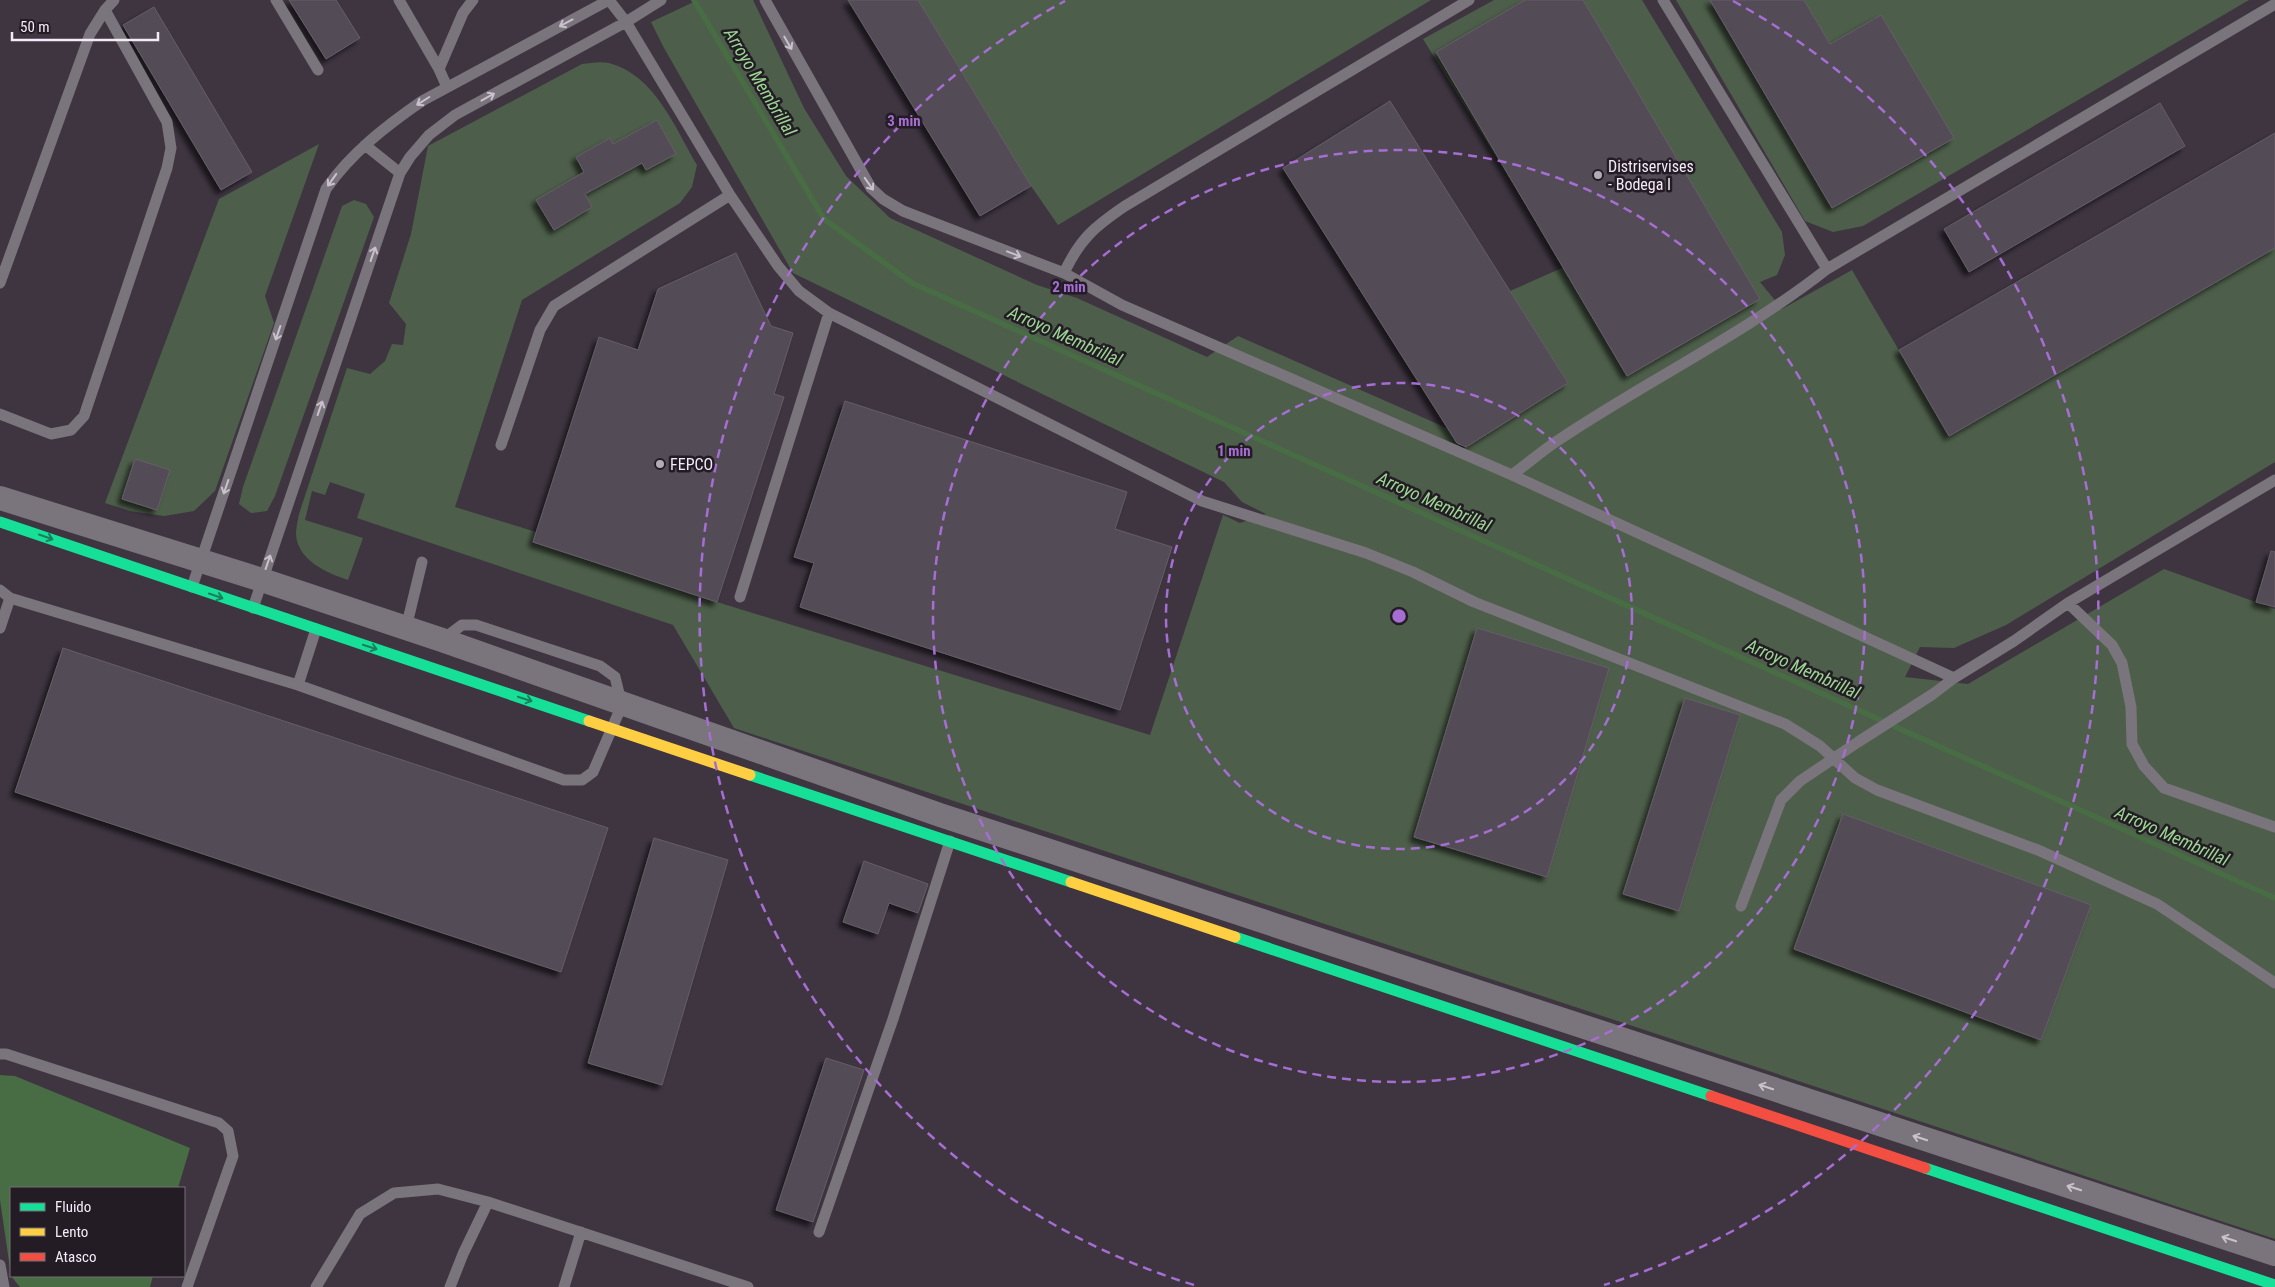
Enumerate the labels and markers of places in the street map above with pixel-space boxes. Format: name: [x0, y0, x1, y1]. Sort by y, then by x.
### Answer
place label: Distriservises - Bodega I: [1608, 157, 1694, 194]
marker: Distriservises - Bodega I: [1592, 169, 1604, 181]
place label: FEPCO: [670, 455, 713, 474]
marker: FEPCO: [654, 458, 666, 470]
centre of rings: [1390, 607, 1408, 625]

